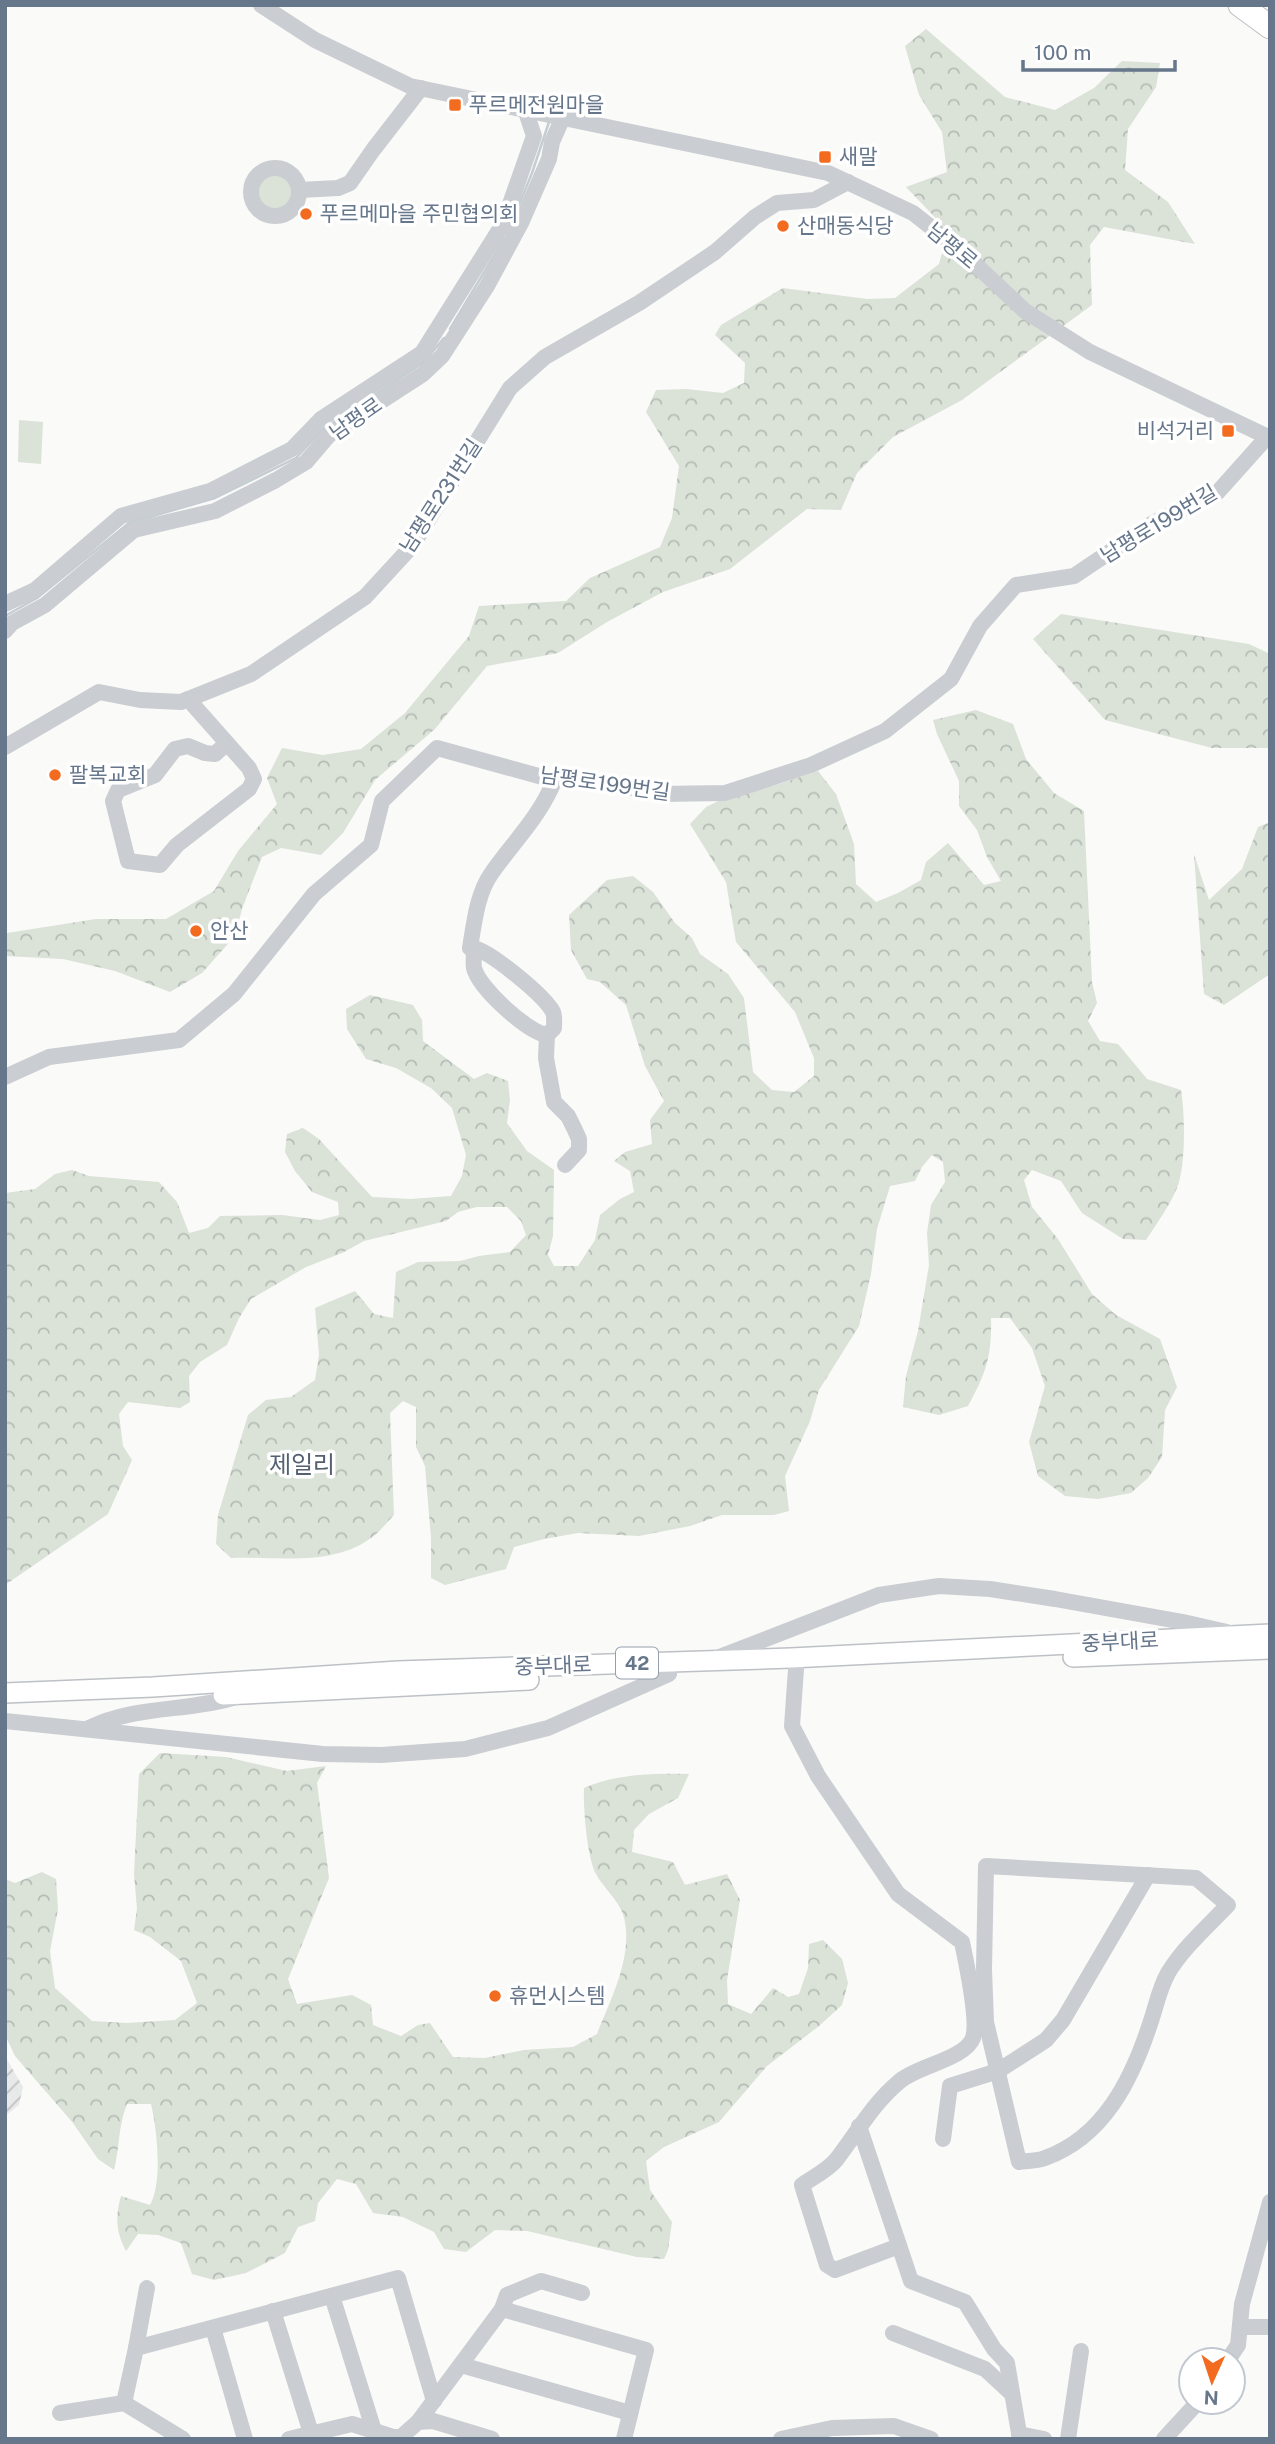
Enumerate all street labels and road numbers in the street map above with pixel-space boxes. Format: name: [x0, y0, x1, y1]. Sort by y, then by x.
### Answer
street label: 남평로: [922, 217, 983, 274]
street label: 남평로: [325, 392, 387, 445]
street label: 남평로231번길: [394, 434, 487, 557]
street label: 남평로199번길: [1096, 479, 1221, 568]
street label: 남평로199번길: [538, 762, 672, 805]
street label: 중부대로: [1081, 1627, 1159, 1656]
road number: 42: [616, 1648, 658, 1679]
street label: 중부대로: [514, 1652, 592, 1679]

